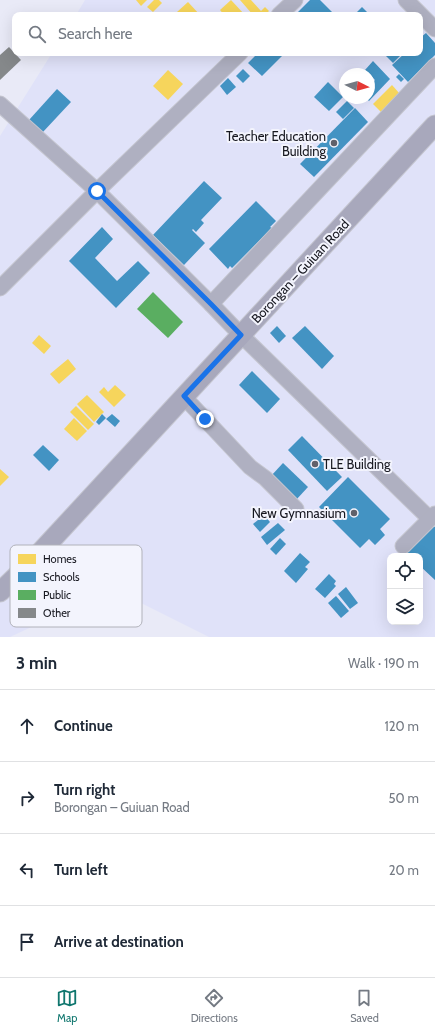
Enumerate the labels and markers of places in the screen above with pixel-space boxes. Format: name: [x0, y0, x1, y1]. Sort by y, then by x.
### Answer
place label: Teacher Education Building: [226, 128, 327, 159]
marker: Teacher Education Building: [329, 138, 339, 148]
place label: TLE Building: [323, 456, 391, 472]
marker: TLE Building: [310, 459, 320, 469]
place label: New Gymnasium: [252, 505, 346, 521]
marker: New Gymnasium: [349, 508, 359, 518]

